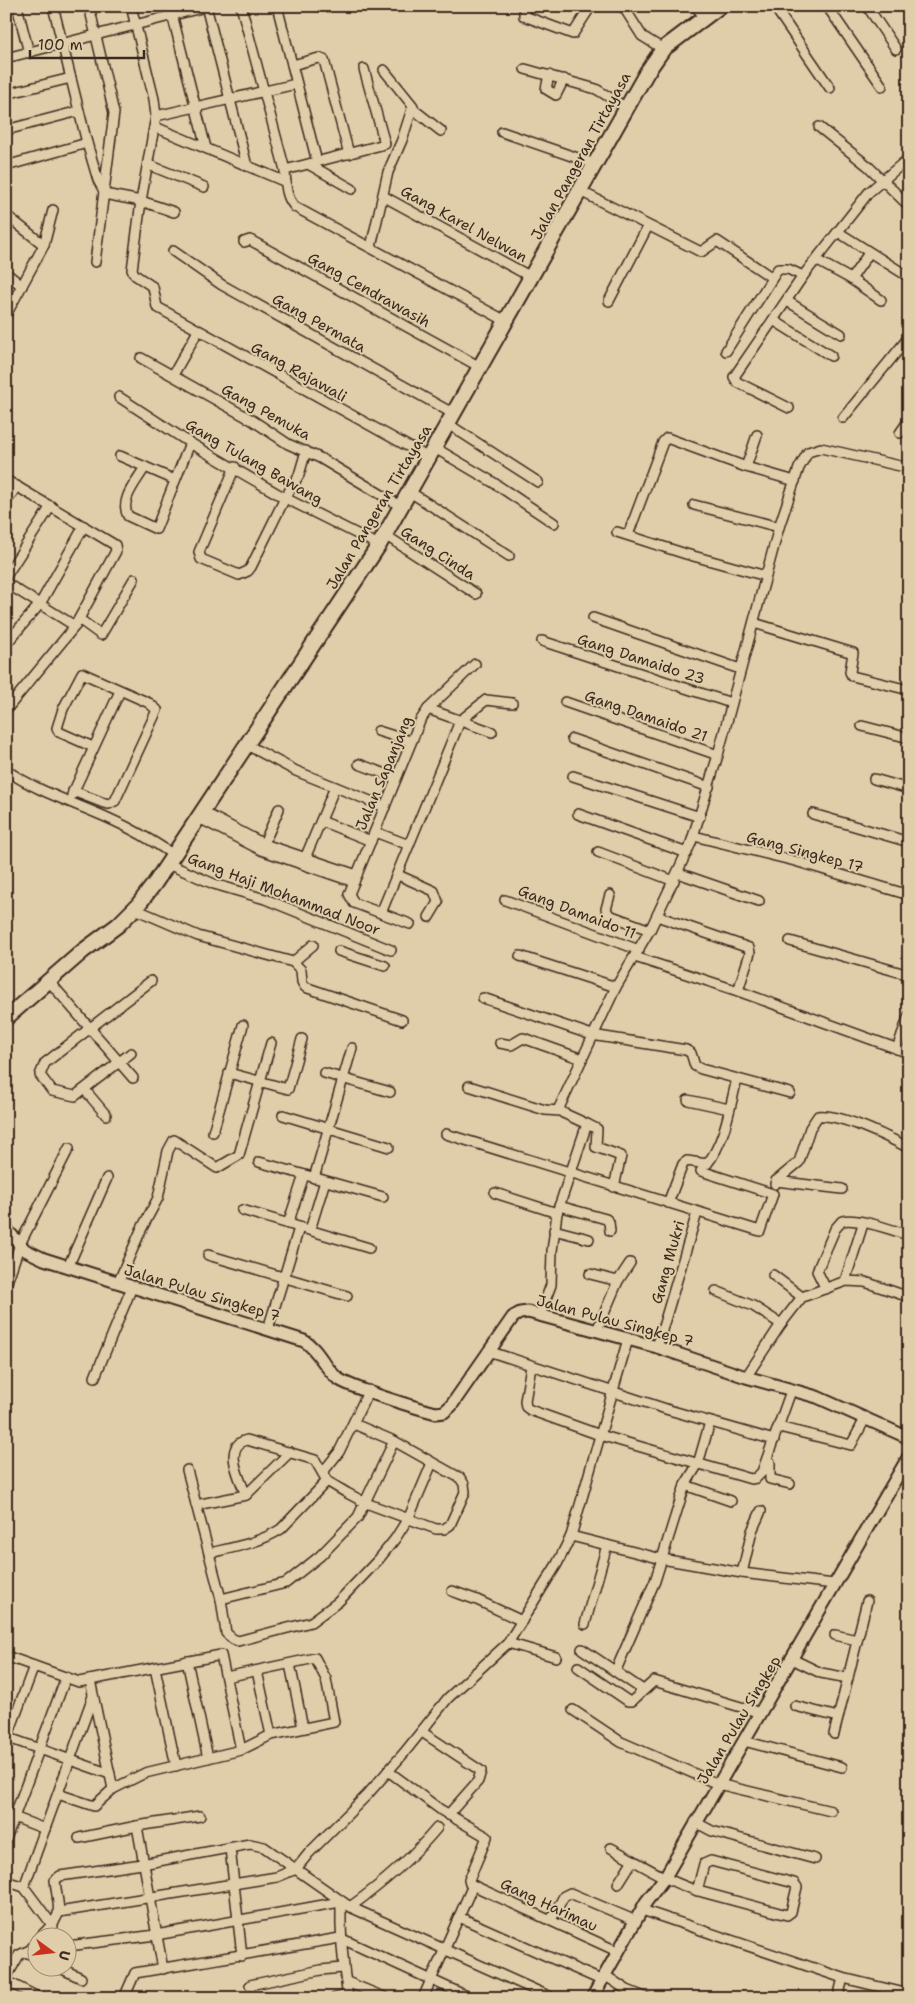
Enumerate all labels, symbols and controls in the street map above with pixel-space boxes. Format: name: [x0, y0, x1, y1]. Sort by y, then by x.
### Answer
scale bar: [30, 28, 144, 60]
text: 100 m: [38, 35, 83, 55]
street label: Jalan Pangeran Tirtayasa: [526, 68, 636, 243]
street label: Gang Karel Nelwan: [397, 181, 531, 267]
street label: Gang Cendrawasih: [304, 248, 434, 332]
street label: Gang Permata: [268, 289, 370, 357]
street label: Gang Rajawali: [247, 337, 351, 407]
street label: Gang Pemuka: [218, 379, 315, 445]
street label: Gang Tulang Bawang: [182, 414, 326, 510]
street label: Jalan Pangeran Tirtayasa: [322, 420, 437, 593]
street label: Gang Cinda: [397, 521, 480, 585]
street label: Gang Damaido 23: [575, 629, 707, 689]
street label: Gang Damaido 21: [582, 686, 710, 746]
street label: Jalan Sapanjang: [351, 713, 417, 833]
street label: Gang Singkep 17: [744, 827, 866, 877]
street label: Gang Haji Mohammad Noor: [185, 848, 383, 940]
street label: Gang Damaido 11: [515, 880, 639, 944]
street label: Gang Mukri: [647, 1218, 689, 1306]
street label: Jalan Pulau Singkep 7: [122, 1260, 282, 1326]
street label: Jalan Pulau Singkep 7: [534, 1290, 696, 1352]
street label: Jalan Pulau Singkep: [693, 1652, 785, 1788]
street label: Gang Harimau: [497, 1874, 601, 1936]
north arrow: [28, 1926, 78, 1976]
text: U: [55, 1948, 74, 1962]

